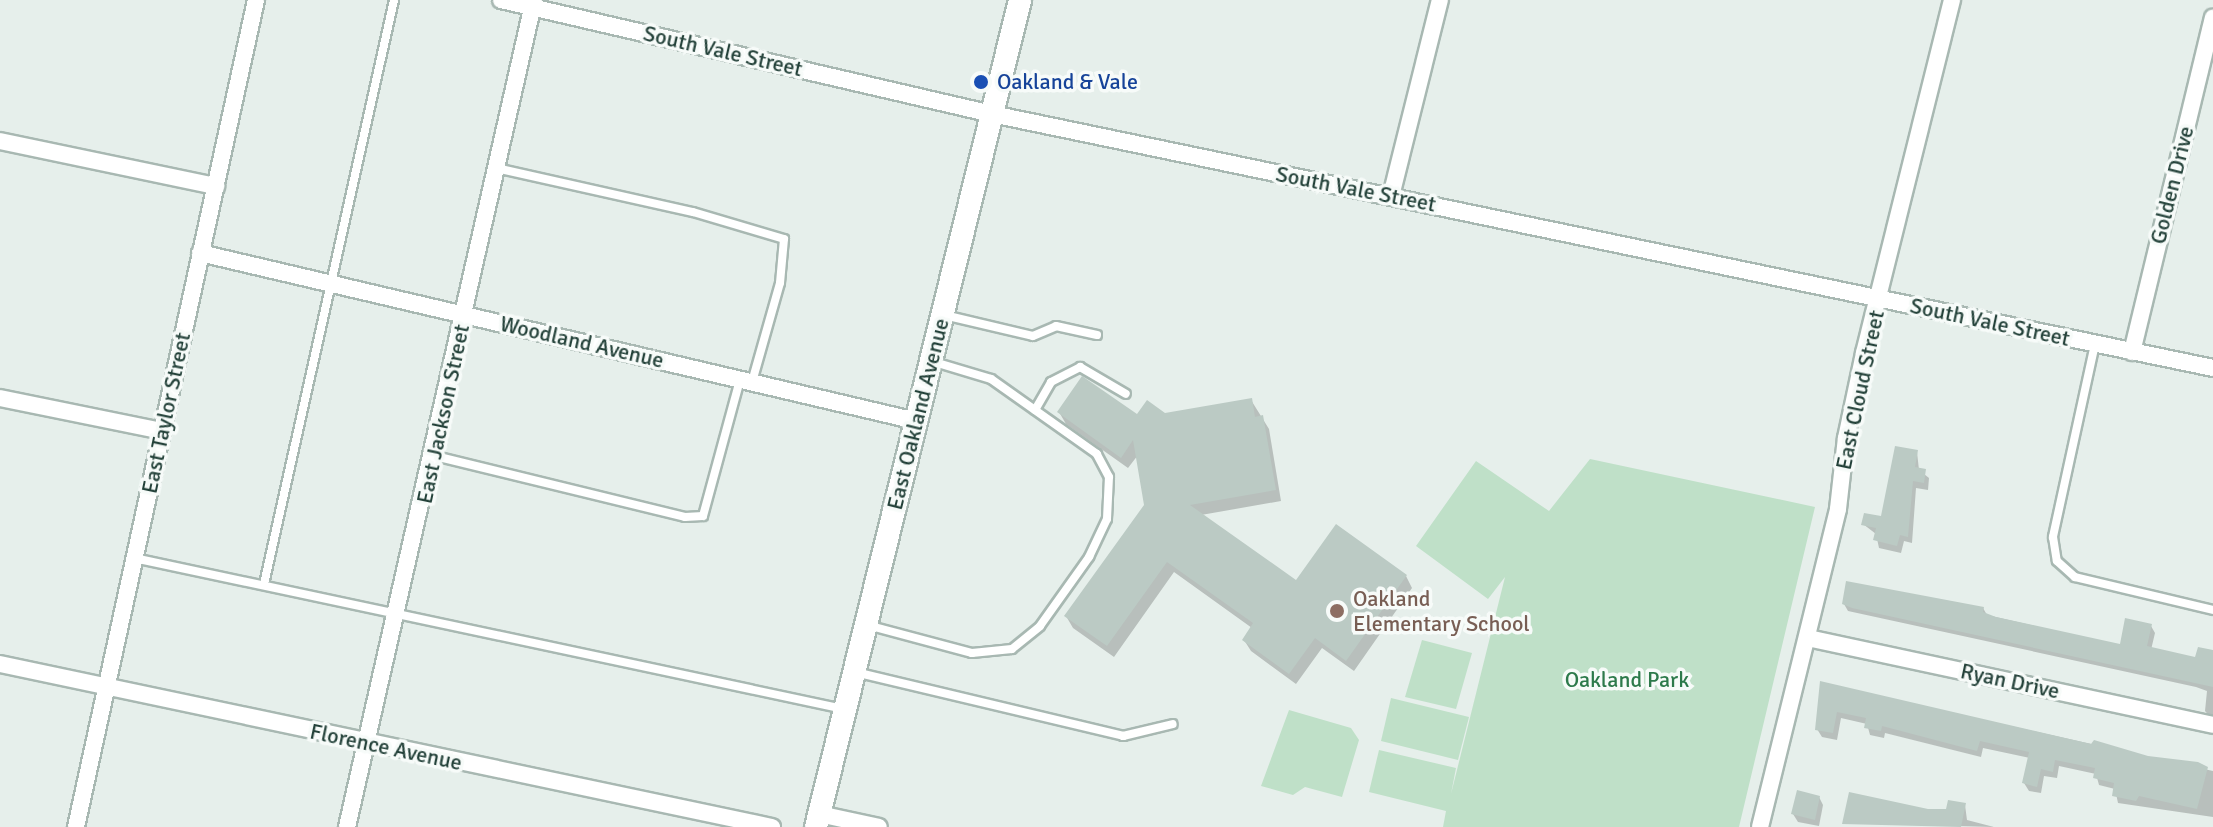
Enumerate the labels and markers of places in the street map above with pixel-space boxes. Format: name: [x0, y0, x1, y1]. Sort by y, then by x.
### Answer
place label: Oakland & Vale: [997, 69, 1138, 95]
marker: Oakland & Vale: [972, 73, 990, 91]
place label: Oakland Elementary School: [1353, 585, 1530, 636]
marker: Oakland Elementary School: [1328, 602, 1346, 620]

